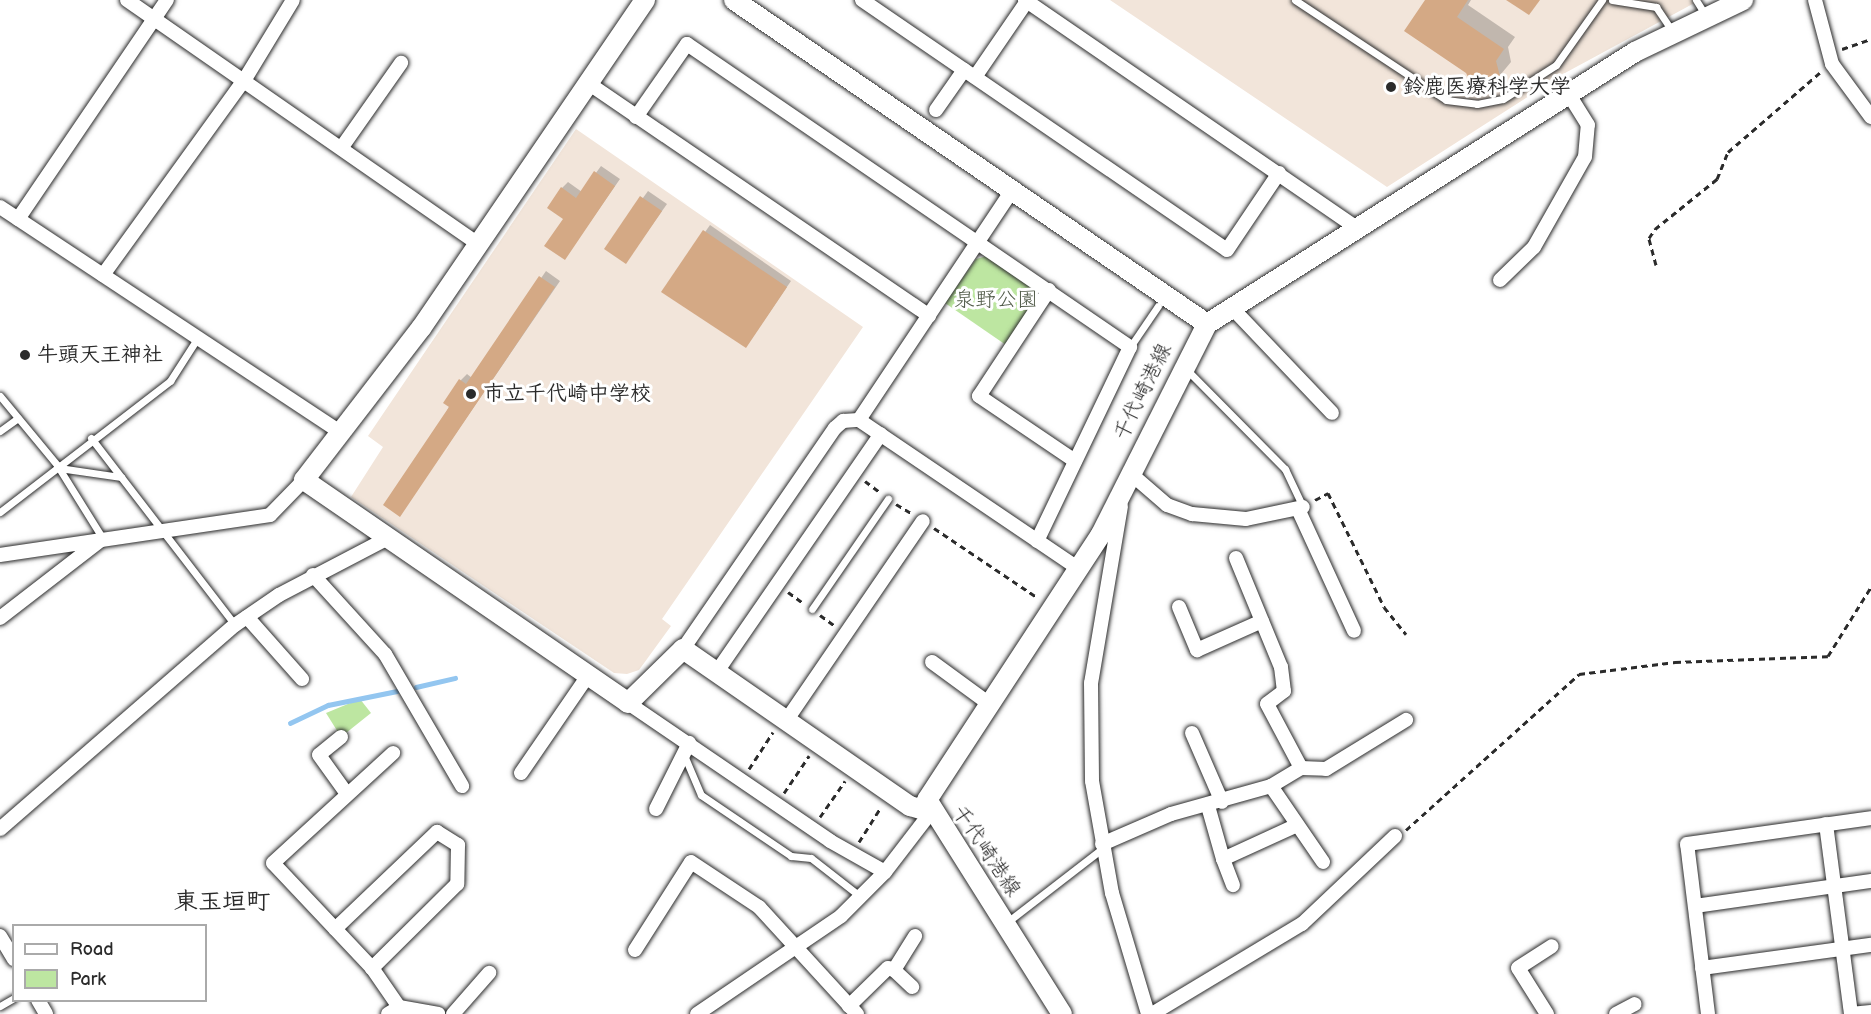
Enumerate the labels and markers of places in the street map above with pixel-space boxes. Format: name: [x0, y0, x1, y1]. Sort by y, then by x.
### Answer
place label: 鈴鹿医療科学大学: [1403, 74, 1571, 100]
marker: 鈴鹿医療科学大学: [1384, 80, 1398, 94]
place label: 牛頭天王神社: [37, 342, 163, 368]
marker: 牛頭天王神社: [18, 348, 32, 362]
place label: 市立千代崎中学校: [483, 381, 651, 407]
marker: 市立千代崎中学校: [464, 387, 478, 401]

